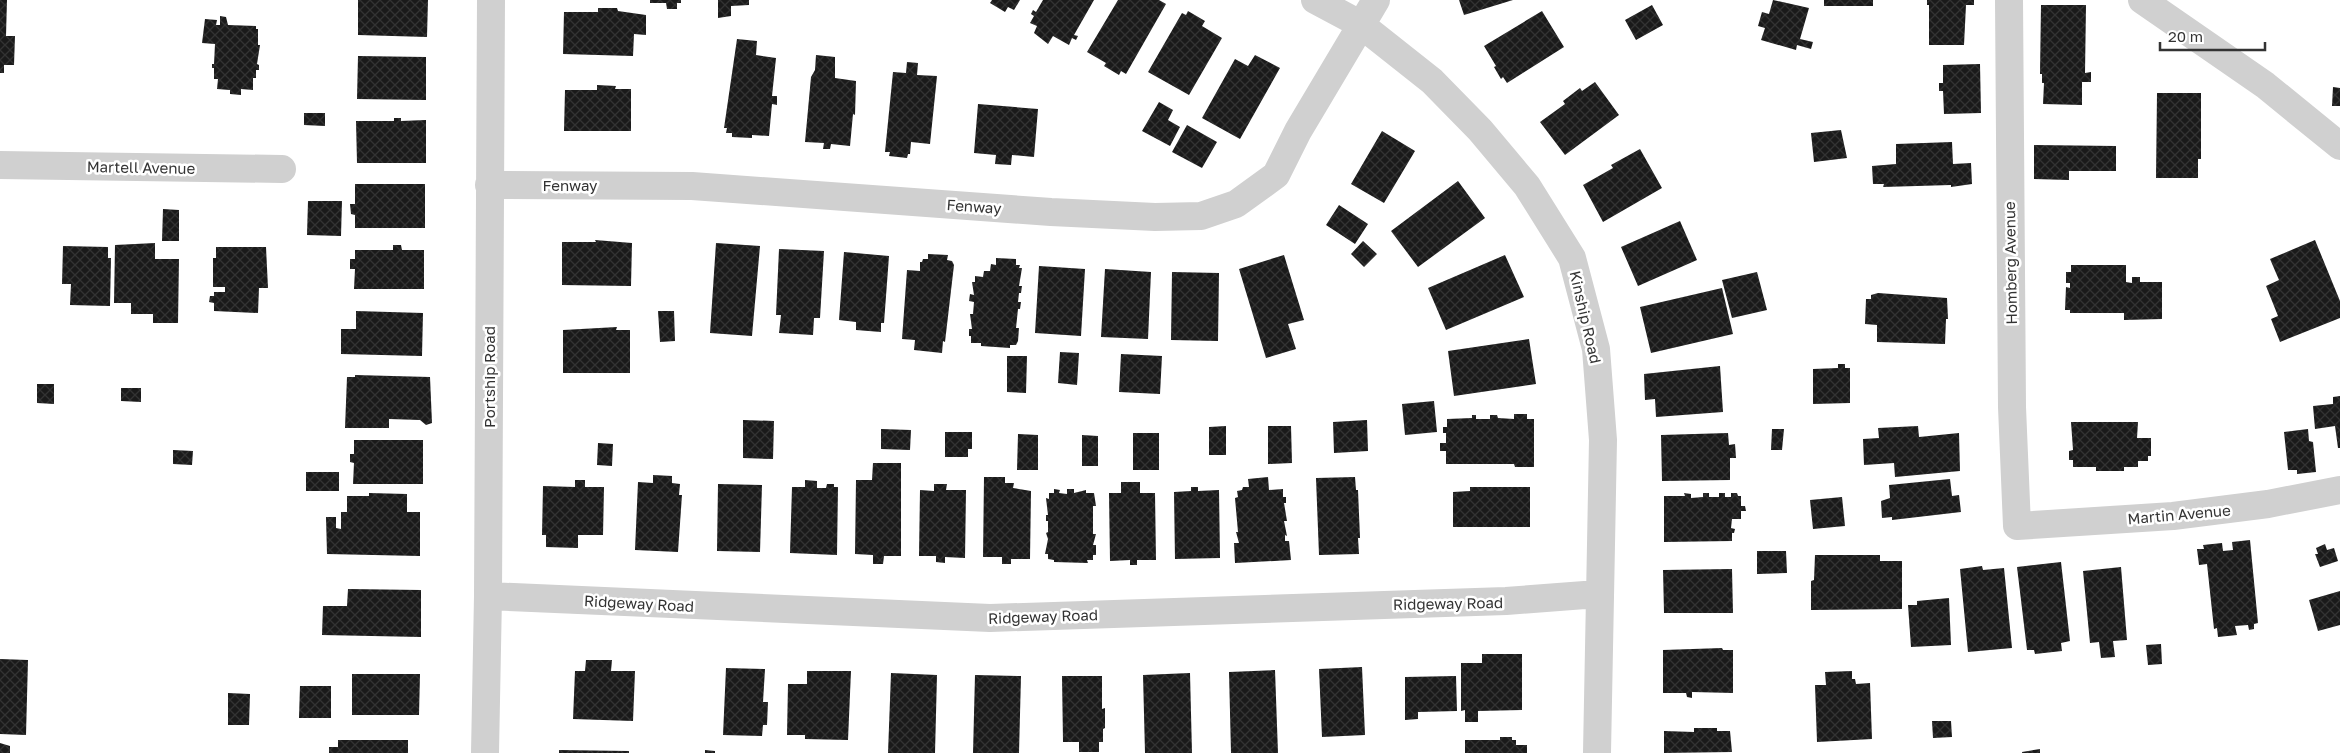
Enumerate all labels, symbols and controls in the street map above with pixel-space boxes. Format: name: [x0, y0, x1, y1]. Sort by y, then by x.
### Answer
scale bar: [2160, 20, 2265, 52]
text: 20 m: [2168, 27, 2203, 45]
street label: Martell Avenue: [87, 157, 196, 177]
street label: Fenway: [543, 176, 598, 194]
street label: Fenway: [946, 195, 1003, 217]
street label: Homberg Avenue: [2000, 201, 2020, 325]
street label: Kinship Road: [1567, 269, 1605, 365]
street label: Portship Road: [480, 326, 498, 428]
street label: Martin Avenue: [2127, 500, 2232, 527]
street label: Ridgeway Road: [584, 591, 694, 615]
street label: Ridgeway Road: [1393, 593, 1503, 613]
street label: Ridgeway Road: [988, 605, 1098, 627]

